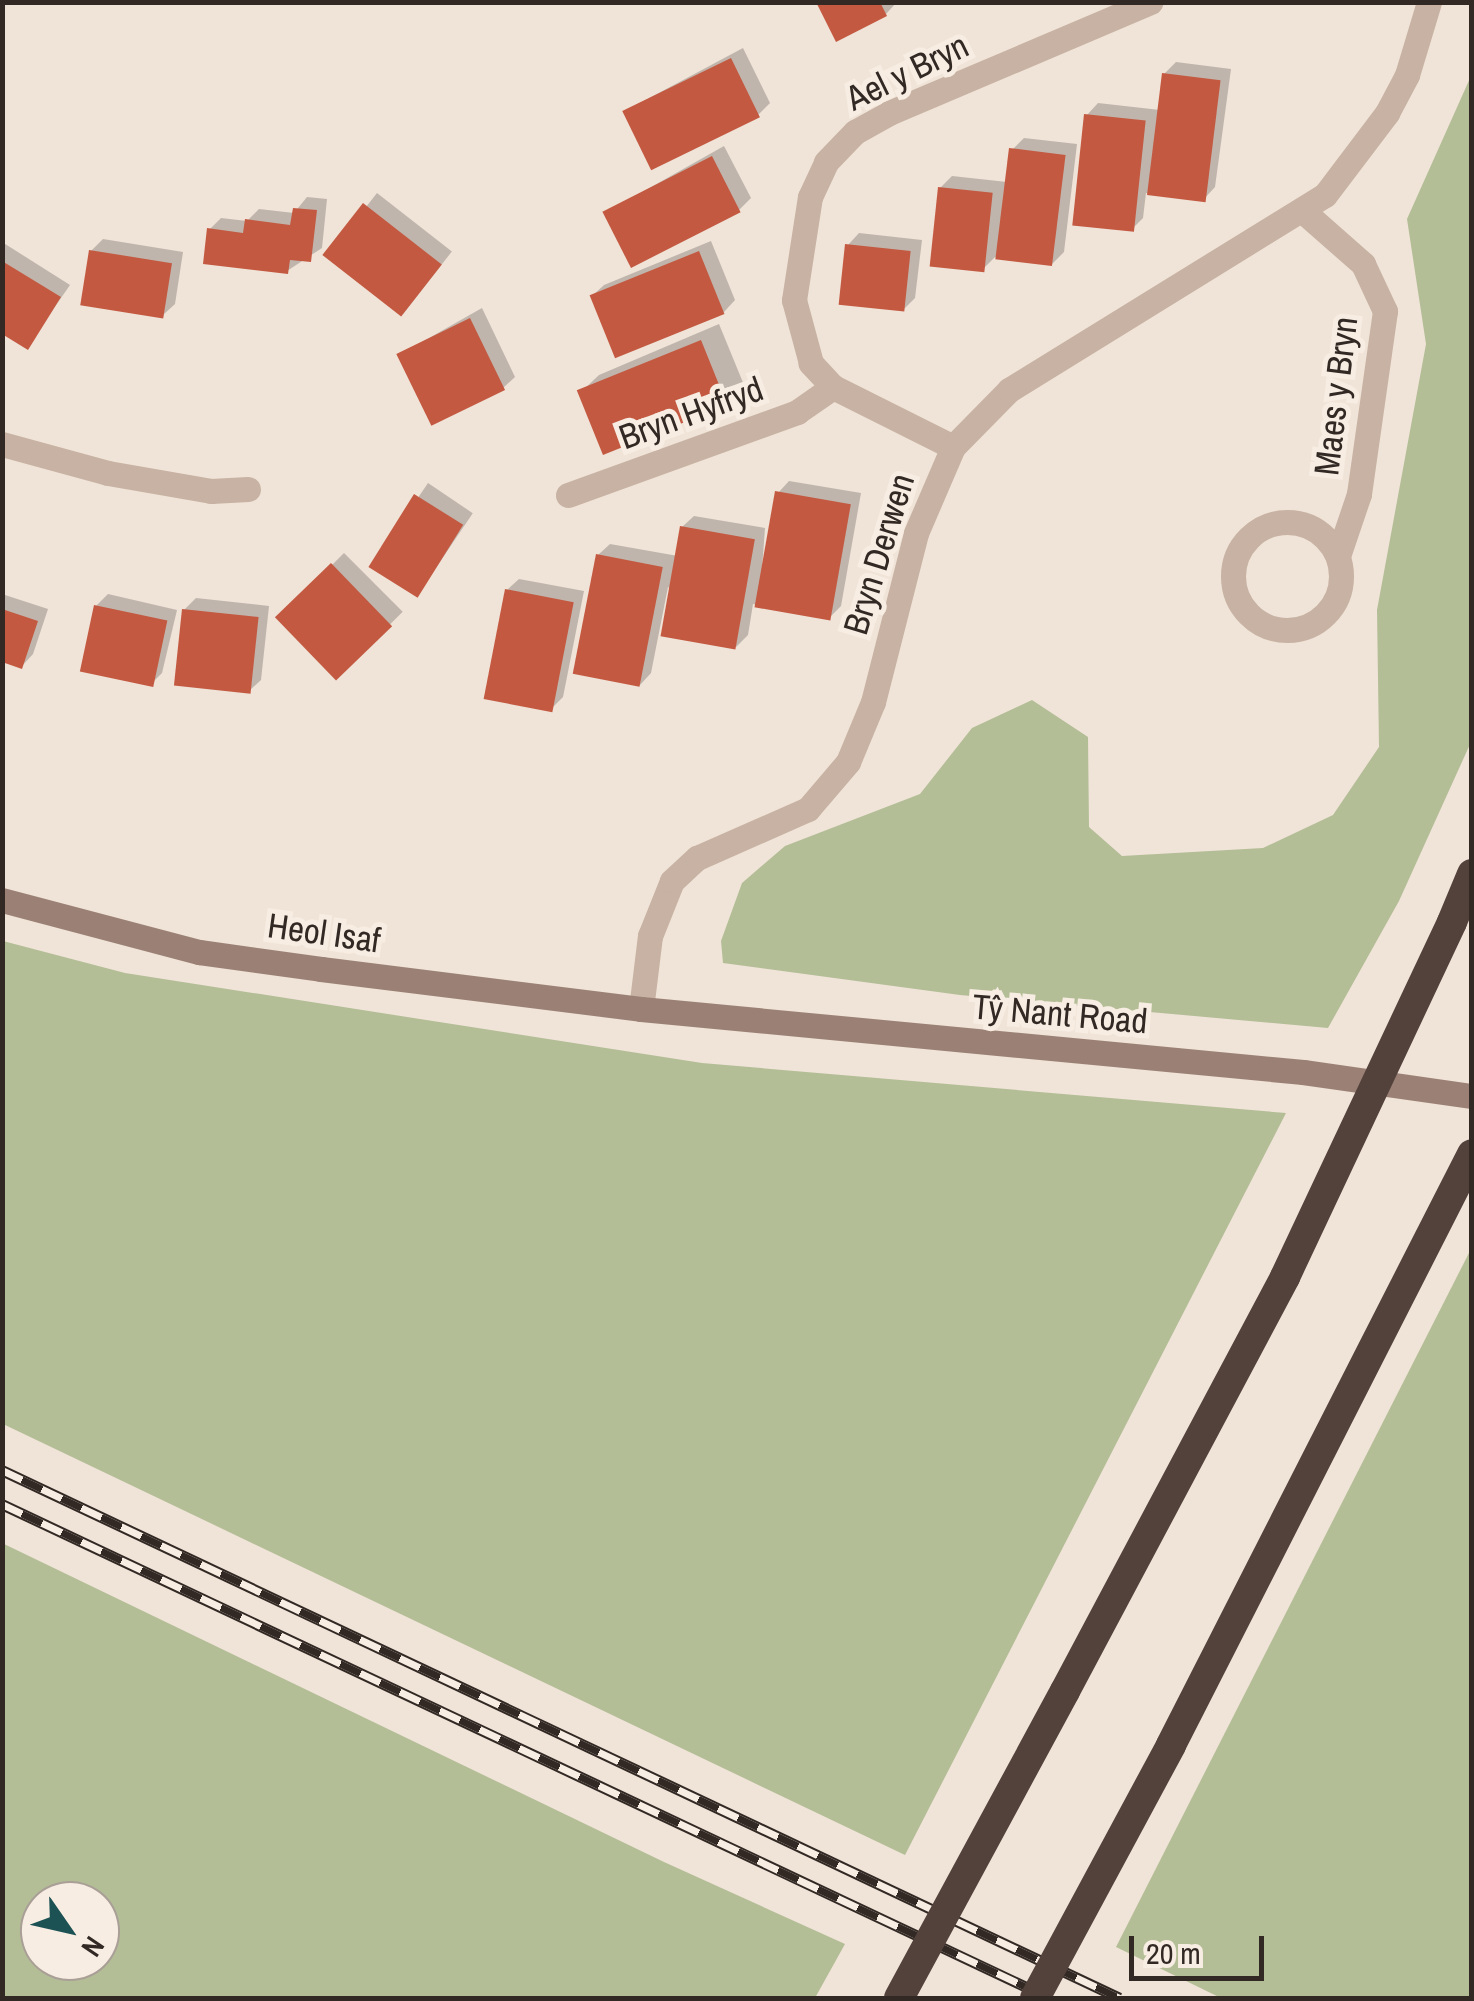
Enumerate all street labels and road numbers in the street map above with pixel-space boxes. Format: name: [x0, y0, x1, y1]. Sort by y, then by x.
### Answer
street label: Ael y Bryn: [839, 24, 975, 120]
street label: Maes y Bryn: [1305, 314, 1367, 478]
street label: Bryn Hyfryd: [613, 368, 769, 458]
street label: Bryn Derwen: [835, 469, 923, 639]
street label: Heol Isaf: [265, 904, 383, 962]
street label: Tŷ Nant Road: [971, 985, 1149, 1043]

